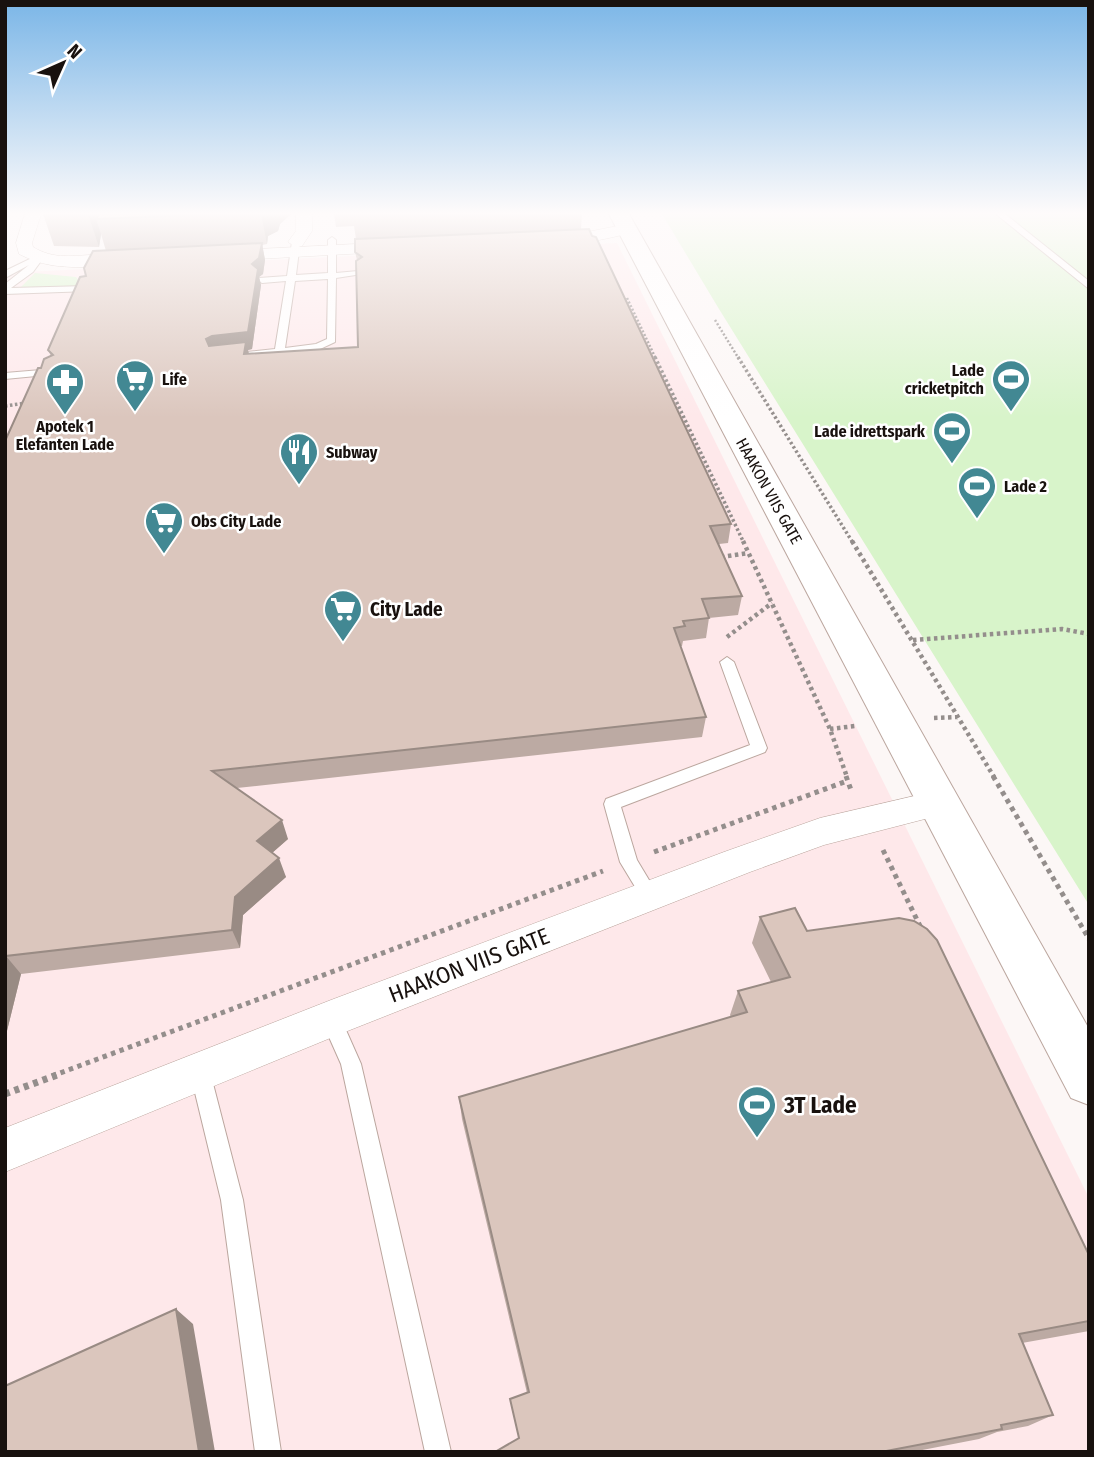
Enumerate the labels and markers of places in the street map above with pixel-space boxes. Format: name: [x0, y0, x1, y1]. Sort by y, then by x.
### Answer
supermarket icon: Life: [114, 358, 156, 413]
sports icon: Lade cricketpitch: [990, 358, 1032, 413]
pharmacy icon: Apotek 1 Elefanten Lade: [44, 361, 86, 416]
place label: Lade cricketpitch: [905, 361, 984, 398]
place label: Life: [162, 370, 187, 389]
sports icon: Lade idrettspark: [931, 410, 973, 465]
place label: Apotek 1 Elefanten Lade: [16, 417, 114, 454]
place label: Lade idrettspark: [814, 422, 926, 441]
restaurant icon: Subway: [278, 431, 320, 486]
place label: Subway: [326, 443, 378, 462]
sports icon: Lade 2: [956, 465, 998, 520]
place label: Lade 2: [1004, 477, 1047, 496]
supermarket icon: Obs City Lade: [143, 500, 185, 555]
place label: Obs City Lade: [191, 512, 281, 531]
supermarket icon: City Lade: [322, 588, 364, 643]
place label: City Lade: [370, 598, 443, 621]
sports icon: 3T Lade: [736, 1084, 778, 1139]
place label: 3T Lade: [783, 1091, 857, 1119]

